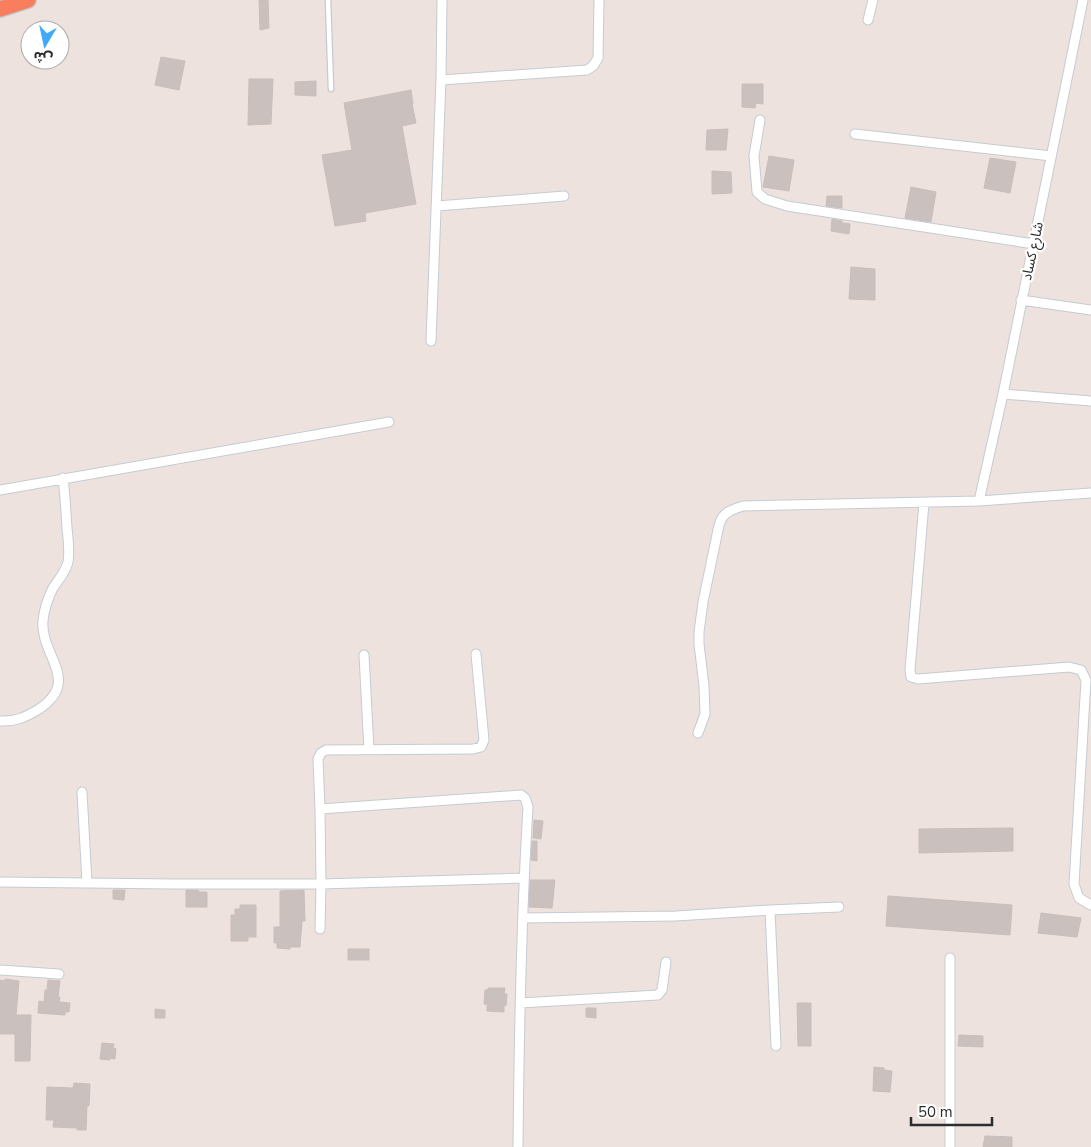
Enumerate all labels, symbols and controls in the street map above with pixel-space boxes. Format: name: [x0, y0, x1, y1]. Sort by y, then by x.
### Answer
north arrow: [20, 20, 70, 70]
text: ش: [32, 46, 54, 68]
street label: شارع كساد: [1017, 220, 1049, 282]
scale bar: [911, 1094, 992, 1126]
text: 50 m: [918, 1102, 953, 1122]

